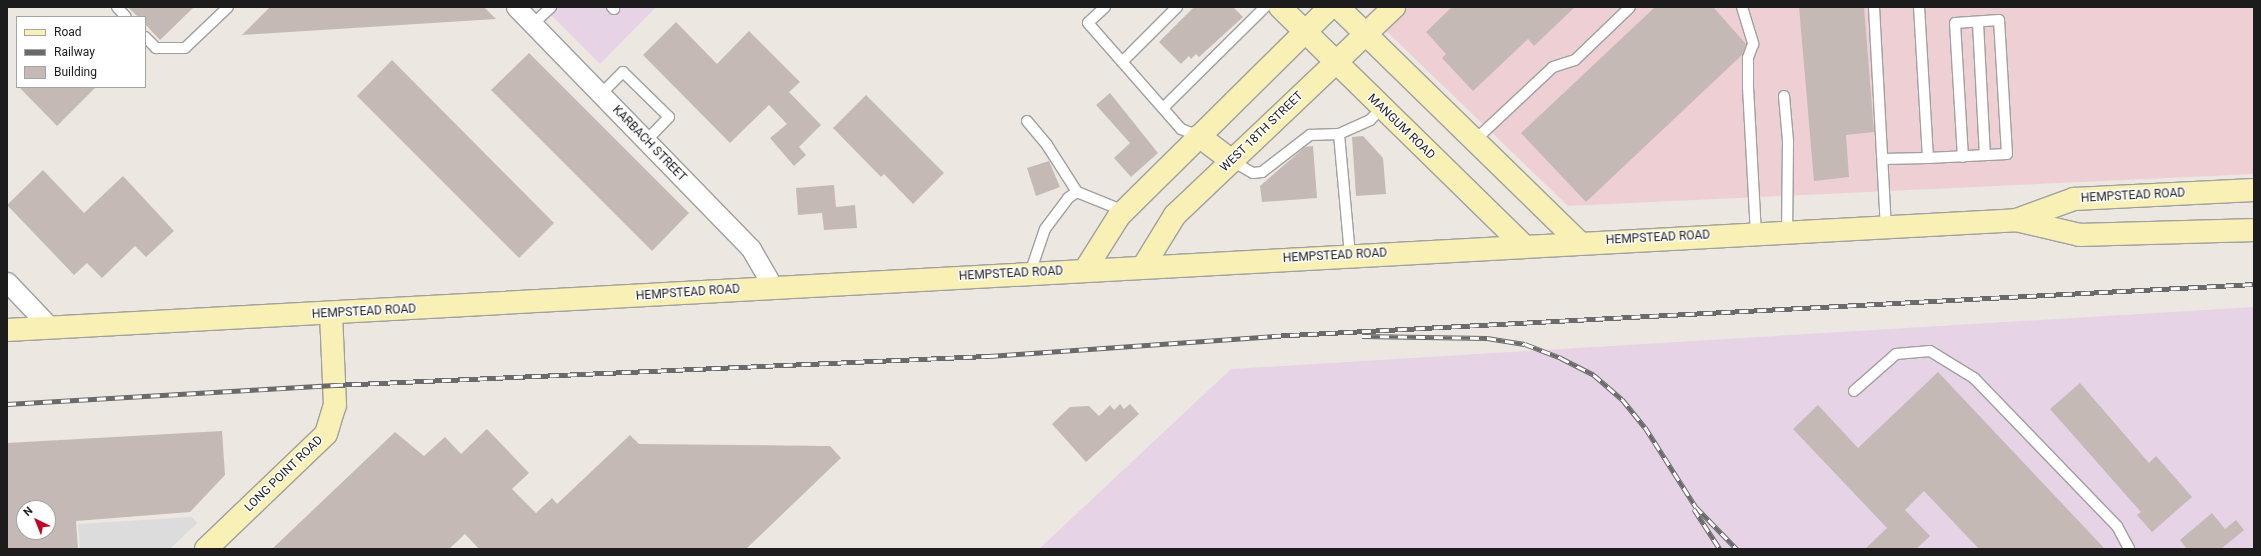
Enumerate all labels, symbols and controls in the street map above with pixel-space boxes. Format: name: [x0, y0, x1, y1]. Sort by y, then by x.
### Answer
legend: [16, 16, 146, 88]
text: Road: [54, 25, 82, 39]
text: Railway: [54, 45, 95, 59]
text: Building: [54, 65, 97, 79]
street label: WEST 18TH STREET: [1218, 89, 1306, 175]
street label: MANGUM ROAD: [1364, 91, 1438, 163]
street label: KARBACH STREET: [609, 103, 689, 185]
street label: HEMPSTEAD ROAD: [2080, 186, 2186, 206]
street label: HEMPSTEAD ROAD: [1605, 228, 1711, 248]
street label: HEMPSTEAD ROAD: [1282, 246, 1388, 266]
street label: HEMPSTEAD ROAD: [958, 264, 1064, 284]
street label: HEMPSTEAD ROAD: [635, 282, 741, 304]
street label: HEMPSTEAD ROAD: [311, 302, 417, 322]
street label: LONG POINT ROAD: [242, 433, 326, 515]
north arrow: [16, 500, 56, 540]
text: N: [21, 504, 35, 519]

